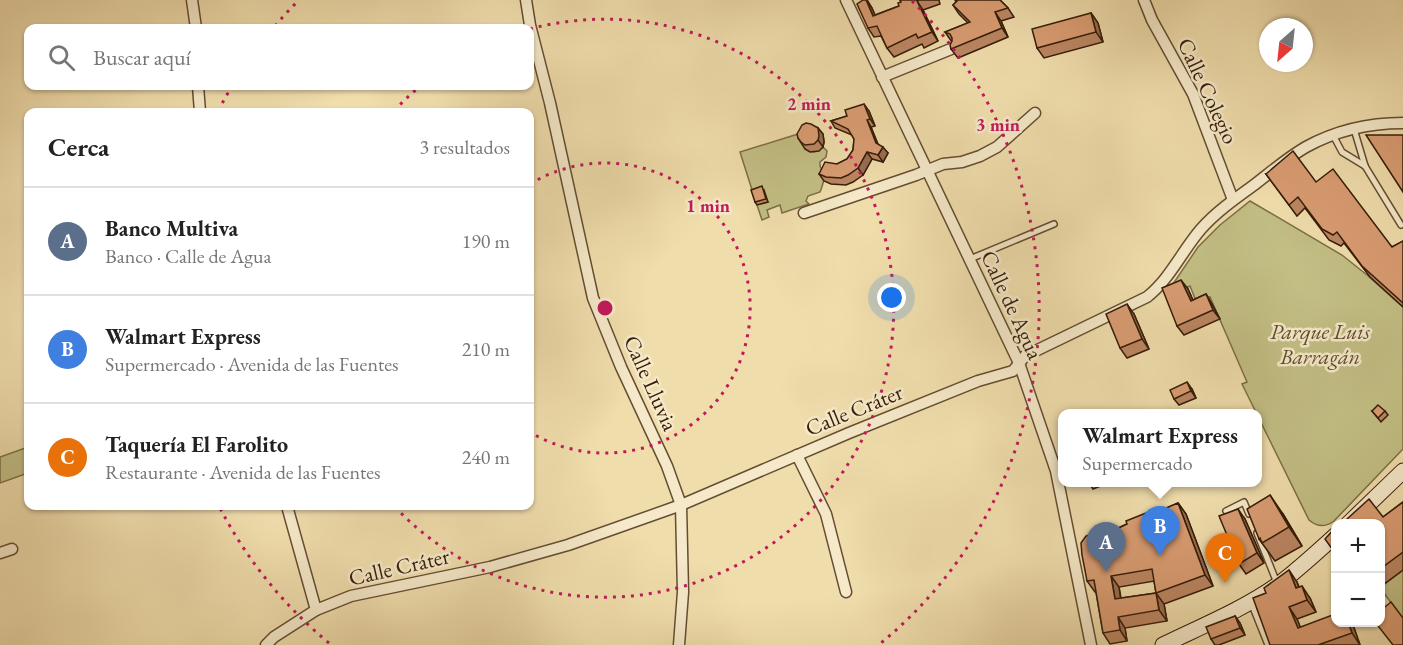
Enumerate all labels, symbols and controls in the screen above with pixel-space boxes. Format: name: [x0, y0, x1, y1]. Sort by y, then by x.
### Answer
north arrow: [1259, 18, 1313, 72]
search box: [24, 24, 534, 90]
street label: Calle Colegio: [1171, 33, 1245, 149]
icon: search: [45, 41, 78, 74]
text: Buscar aquí: [93, 43, 191, 72]
text: 2 min: [787, 92, 831, 115]
text: 3 min: [976, 113, 1020, 136]
text: Cerca: [48, 130, 109, 164]
text: 3 resultados: [419, 134, 510, 160]
text: 1 min: [686, 194, 730, 217]
text: Banco Multiva: [105, 214, 238, 243]
text: A: [60, 228, 75, 254]
text: 190 m: [462, 228, 510, 254]
text: Banco · Calle de Agua: [105, 243, 271, 269]
street label: Calle de Agua: [974, 246, 1050, 364]
your location: [877, 283, 906, 312]
centre of rings: [595, 298, 615, 318]
park label: Parque Luis Barragán: [1270, 317, 1371, 371]
text: Walmart Express: [105, 322, 261, 351]
street label: Calle Lluvia: [617, 331, 685, 435]
text: B: [61, 336, 74, 362]
text: 210 m: [462, 336, 510, 362]
text: Supermercado · Avenida de las Fuentes: [105, 351, 398, 377]
street label: Calle Cráter: [801, 377, 908, 443]
popup: [1058, 409, 1262, 487]
text: Walmart Express: [1082, 421, 1238, 450]
text: Taquería El Farolito: [105, 430, 288, 459]
text: C: [60, 444, 75, 470]
text: 240 m: [462, 444, 510, 470]
text: Supermercado: [1082, 450, 1193, 476]
text: Restaurante · Avenida de las Fuentes: [105, 459, 381, 485]
pin: B: [1140, 506, 1180, 556]
map controls: [1331, 519, 1385, 627]
button: +: [1331, 519, 1385, 573]
pin: A: [1086, 522, 1126, 572]
pin: C: [1206, 534, 1244, 583]
street label: Calle Cráter: [346, 541, 453, 593]
button: −: [1331, 573, 1385, 627]

